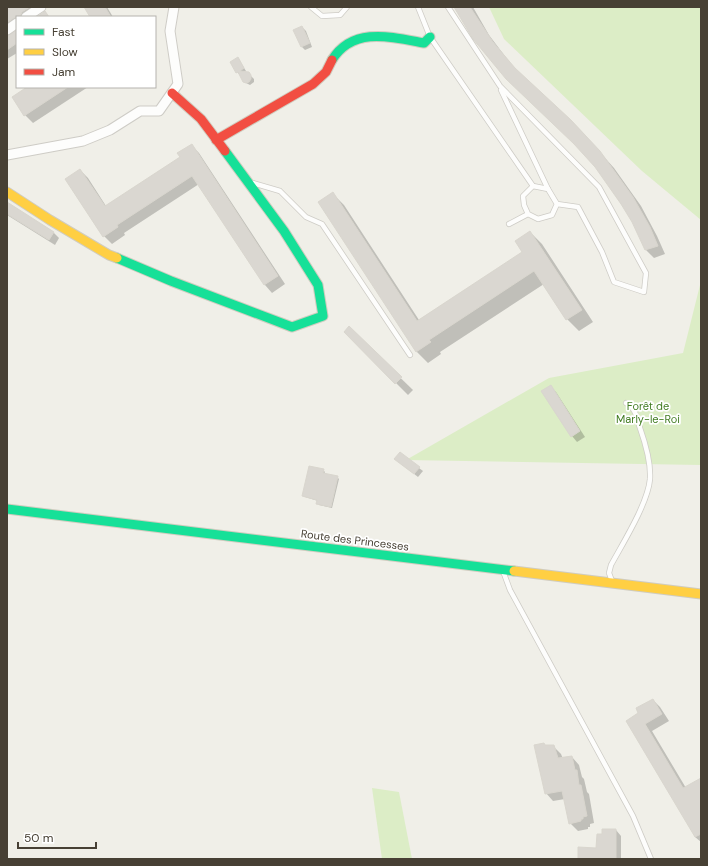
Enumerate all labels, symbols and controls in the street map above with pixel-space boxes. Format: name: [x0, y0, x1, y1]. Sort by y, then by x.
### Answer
legend: [16, 16, 156, 88]
text: Fast: [52, 24, 75, 40]
text: Slow: [52, 44, 78, 60]
text: Jam: [52, 64, 75, 80]
park label: Forêt de Marly-le-Roi: [616, 399, 680, 426]
street label: Route des Princesses: [300, 526, 410, 554]
scale bar: [18, 824, 96, 850]
text: 50 m: [24, 830, 53, 846]

